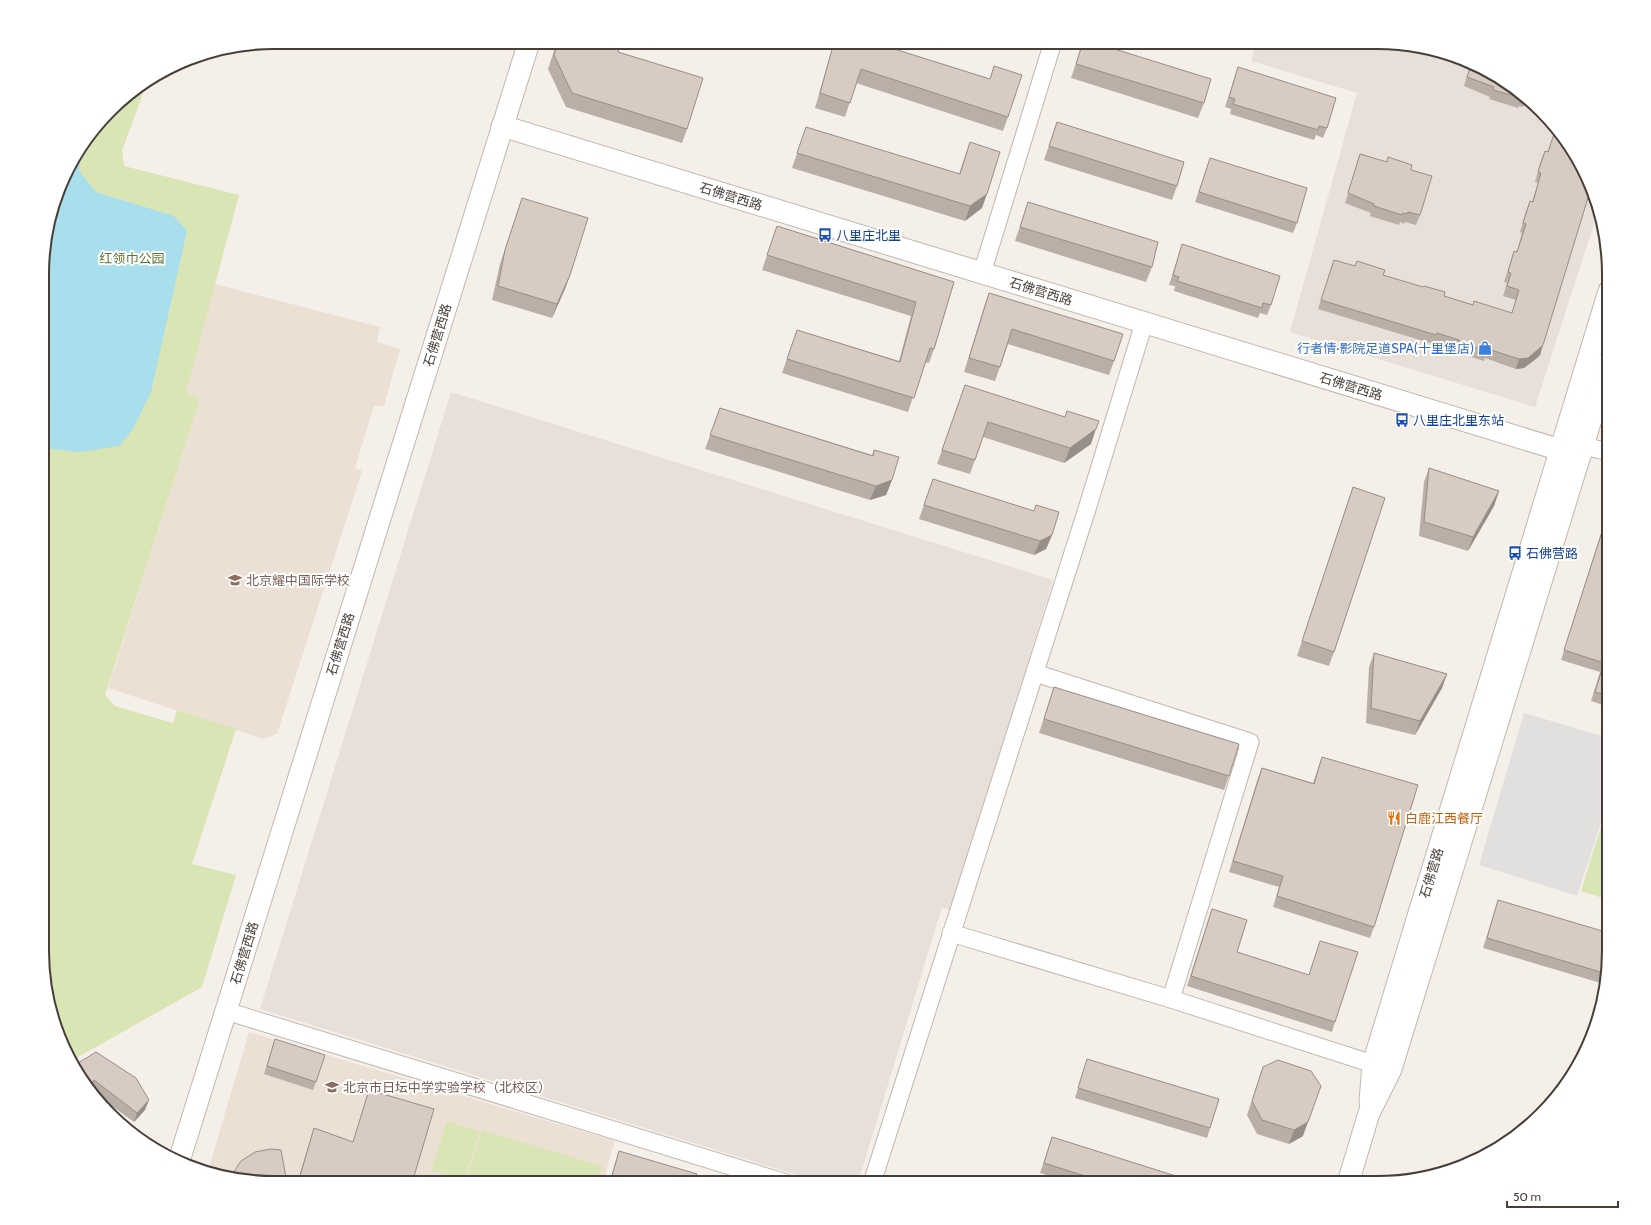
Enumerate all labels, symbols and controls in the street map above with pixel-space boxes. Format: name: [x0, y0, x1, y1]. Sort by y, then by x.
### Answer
street label: 石佛营西路: [698, 179, 764, 213]
bus stop icon: 八里庄北里: [817, 227, 833, 243]
place label: 八里庄北里: [836, 227, 901, 243]
park label: 红领巾公园: [99, 250, 165, 266]
street label: 石佛营西路: [1008, 274, 1074, 308]
street label: 石佛营西路: [420, 302, 454, 368]
place label: 行者情·影院足道SPA(十里堡店): [1297, 340, 1474, 356]
shop icon: 行者情·影院足道SPA(十里堡店): [1477, 340, 1493, 356]
street label: 石佛营西路: [1318, 369, 1384, 403]
bus stop icon: 八里庄北里东站: [1394, 412, 1410, 428]
place label: 八里庄北里东站: [1413, 412, 1504, 428]
bus stop icon: 石佛营路: [1507, 545, 1523, 561]
place label: 石佛营路: [1526, 545, 1578, 561]
school or university icon: 北京耀中国际学校: [227, 572, 243, 588]
place label: 北京耀中国际学校: [246, 572, 350, 588]
street label: 石佛营西路: [323, 611, 357, 677]
restaurant icon: 白鹿江西餐厅: [1386, 810, 1402, 826]
place label: 白鹿江西餐厅: [1405, 810, 1483, 826]
street label: 石佛营路: [1416, 846, 1446, 900]
street label: 石佛营西路: [227, 920, 261, 986]
school or university icon: 北京市日坛中学实验学校（北校区）: [324, 1079, 340, 1095]
place label: 北京市日坛中学实验学校（北校区）: [343, 1079, 551, 1095]
scale bar: [1507, 1183, 1618, 1209]
text: 50 m: [1513, 1189, 1541, 1204]

